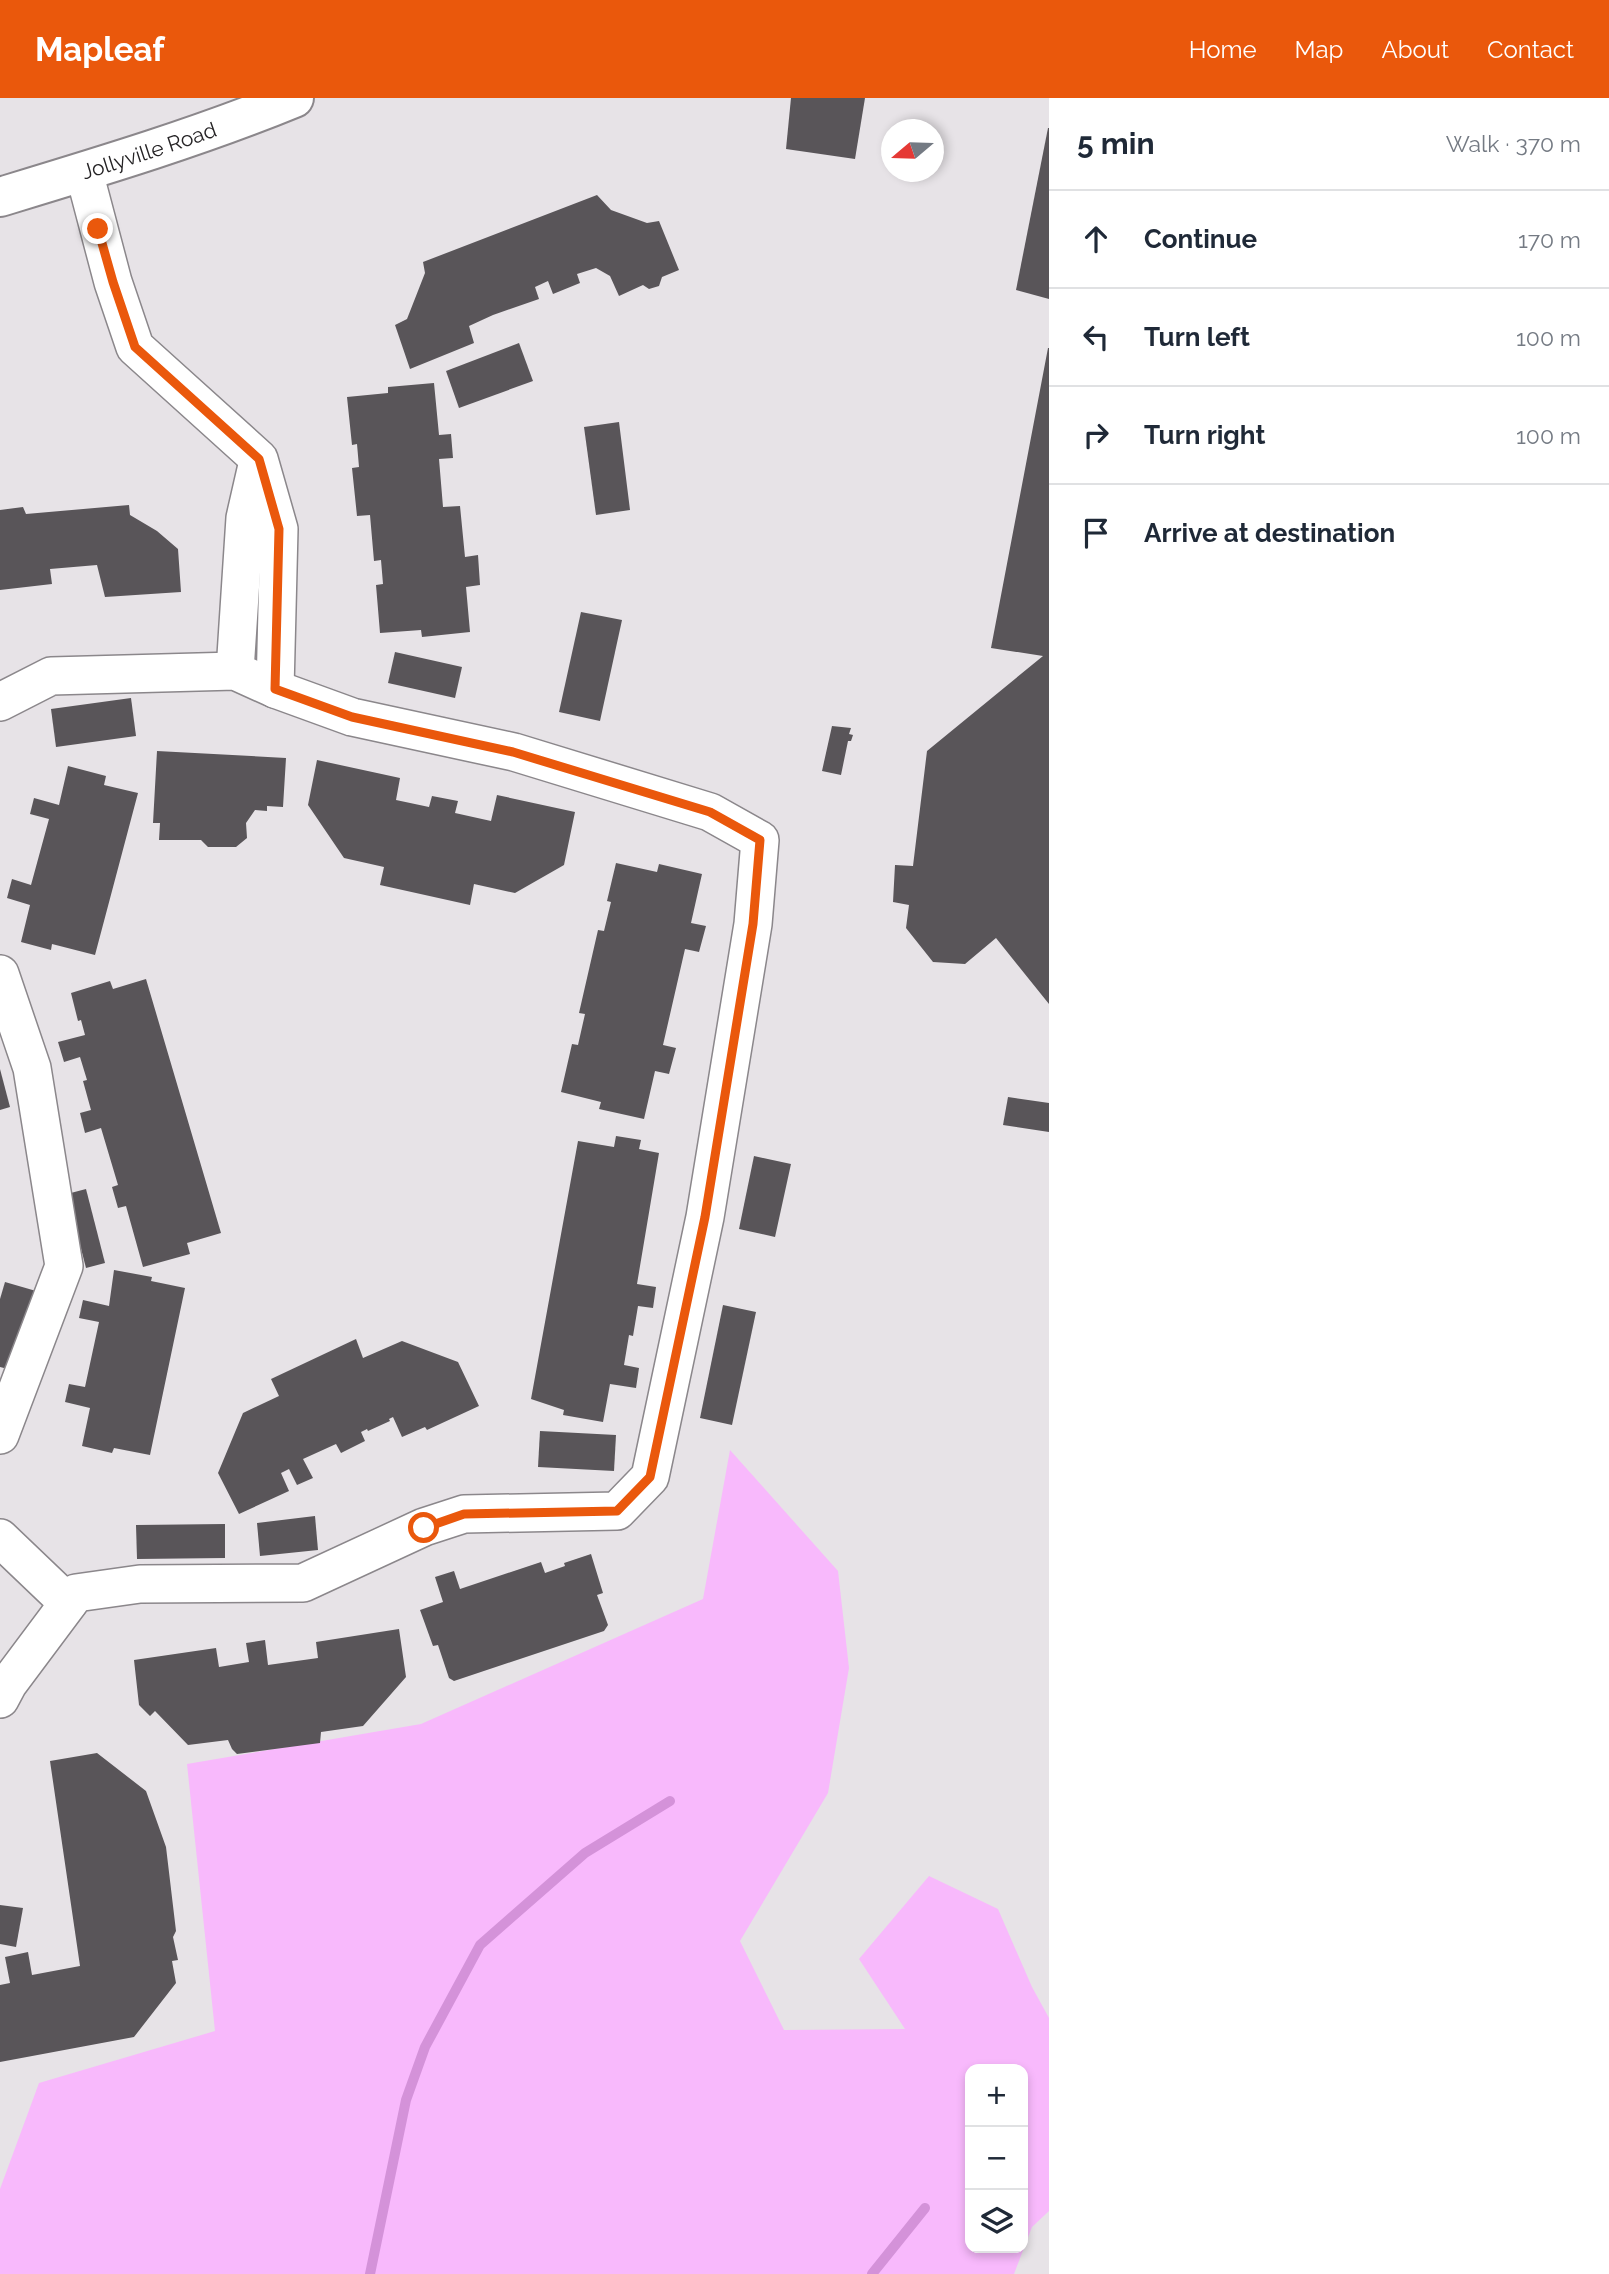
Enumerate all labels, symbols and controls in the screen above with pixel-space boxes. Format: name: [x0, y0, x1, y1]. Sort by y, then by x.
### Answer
text: Mapleaf: [35, 30, 165, 69]
text: Home: [1189, 35, 1257, 64]
text: Map: [1295, 35, 1343, 64]
text: About: [1381, 35, 1449, 64]
text: Contact: [1487, 35, 1574, 64]
street label: Jollyville Road: [78, 116, 220, 184]
north arrow: [881, 119, 944, 182]
text: 5 min: [1077, 126, 1155, 161]
text: Walk · 370 m: [1446, 130, 1581, 157]
route end: [82, 213, 113, 244]
icon: ahead: [1077, 220, 1115, 258]
text: Continue: [1144, 224, 1257, 254]
text: 170 m: [1518, 226, 1581, 253]
icon: left: [1077, 318, 1115, 356]
text: Turn left: [1144, 322, 1250, 352]
text: 100 m: [1516, 324, 1581, 351]
icon: right: [1077, 416, 1115, 454]
text: Turn right: [1144, 420, 1265, 450]
text: 100 m: [1516, 422, 1581, 449]
icon: arrive: [1077, 514, 1115, 552]
text: Arrive at destination: [1144, 518, 1395, 548]
route start: [408, 1512, 439, 1543]
map controls: [965, 2064, 1028, 2253]
button: +: [965, 2064, 1028, 2127]
button: −: [965, 2127, 1028, 2190]
button: layers: [965, 2190, 1028, 2253]

